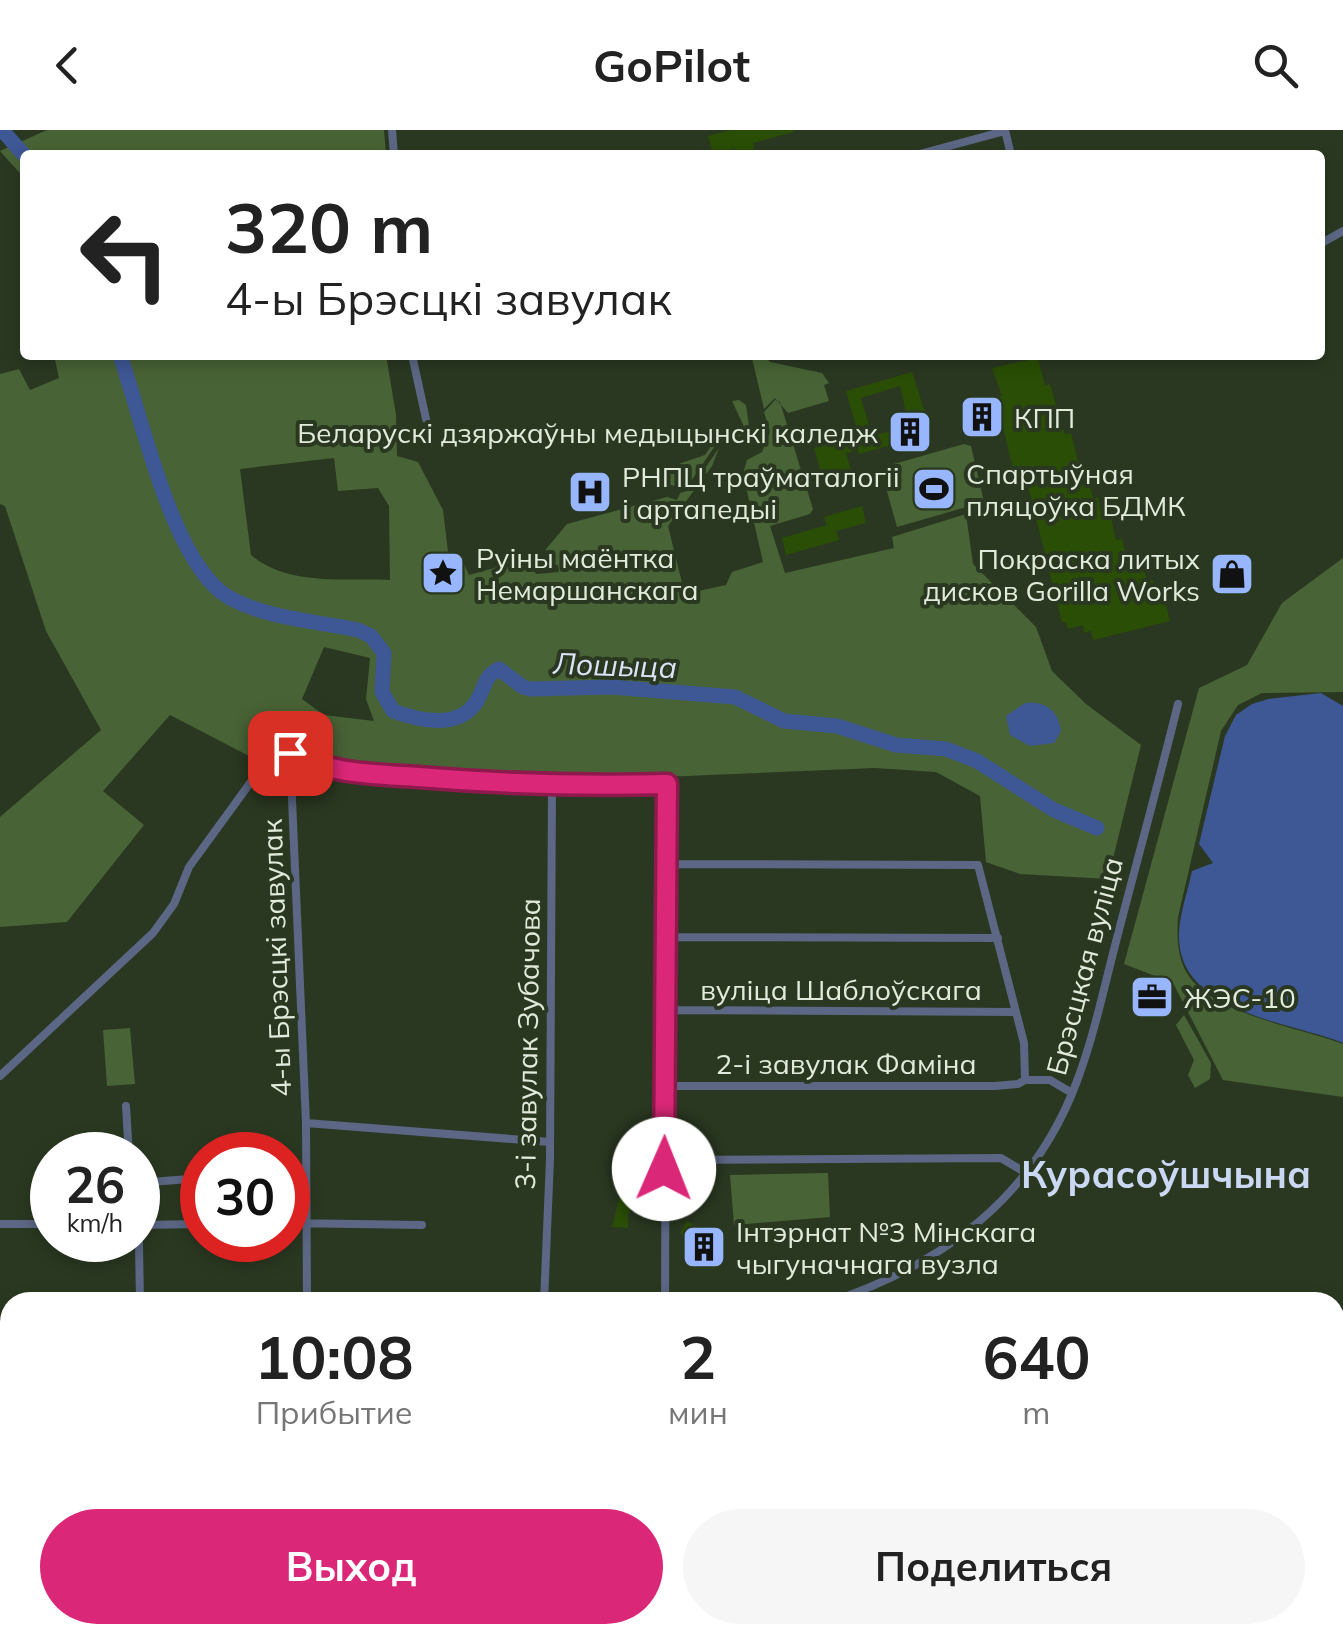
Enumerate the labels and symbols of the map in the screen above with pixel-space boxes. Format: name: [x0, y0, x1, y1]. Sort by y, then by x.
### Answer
building icon: КПП: [959, 394, 1005, 440]
place label: КПП: [1014, 400, 1075, 435]
building icon: Беларускі дзяржаўны медыцынскі каледж: [887, 409, 933, 455]
place label: Беларускі дзяржаўны медыцынскі каледж: [297, 415, 878, 450]
place label: Спартыўная пляцоўка БДМК: [966, 456, 1186, 523]
place label: РНПЦ траўматалогіі і артапедыі: [622, 459, 900, 526]
sports icon: Спартыўная пляцоўка БДМК: [911, 466, 957, 512]
hospital icon: РНПЦ траўматалогіі і артапедыі: [567, 469, 613, 515]
place label: Руіны маёнтка Немаршанскага: [476, 540, 699, 607]
place label: Покраска литых дисков Gorilla Works: [923, 541, 1200, 608]
place icon: Руіны маёнтка Немаршанскага: [420, 550, 466, 596]
shop icon: Покраска литых дисков Gorilla Works: [1209, 551, 1255, 597]
water label: Лошыца: [552, 644, 678, 686]
pin: [248, 711, 333, 796]
street label: 4-ы Брэсцкі завулак: [254, 818, 298, 1097]
street label: Брэсцкая вуліца: [1038, 853, 1130, 1079]
street label: 3-і завулак Зубачова: [507, 898, 547, 1190]
street label: вуліца Шаблоўскага: [700, 972, 982, 1007]
office icon: ЖЭС-10: [1129, 974, 1175, 1020]
place label: ЖЭС-10: [1184, 980, 1296, 1015]
street label: 2-і завулак Фаміна: [715, 1046, 977, 1081]
position arrow: [612, 1117, 716, 1221]
speed limit sign: 30: [180, 1132, 310, 1262]
district label: Курасоўшчына: [1021, 1150, 1311, 1198]
place label: Інтэрнат №3 Мінскага чыгуначнага вузла: [736, 1214, 1036, 1281]
building icon: Інтэрнат №3 Мінскага чыгуначнага вузла: [681, 1224, 727, 1270]

